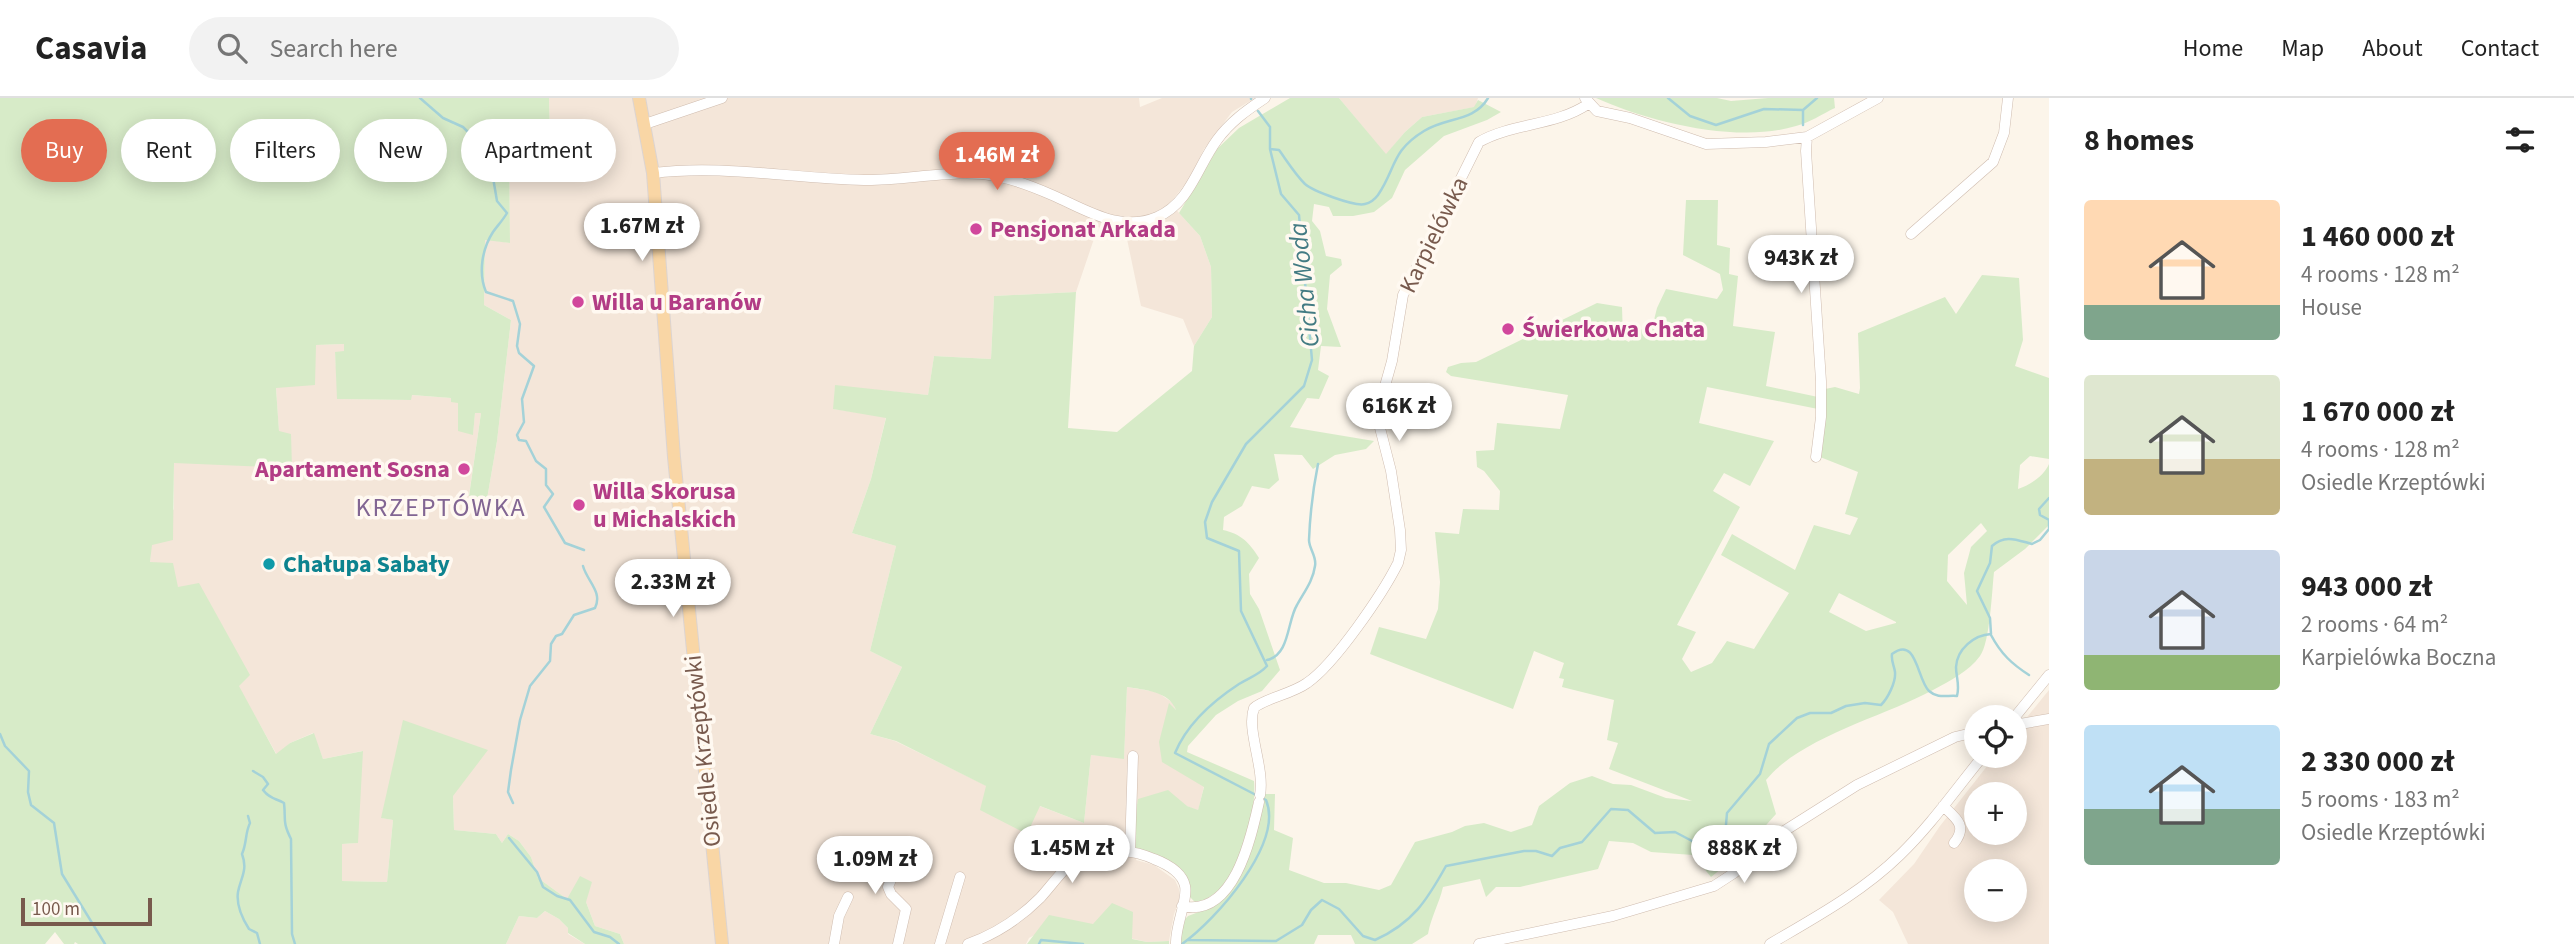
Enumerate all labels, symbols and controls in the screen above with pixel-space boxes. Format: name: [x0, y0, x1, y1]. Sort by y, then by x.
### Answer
search box: [189, 17, 679, 80]
text: Casavia: [35, 25, 147, 72]
icon: search: [213, 29, 251, 67]
text: Search here: [269, 30, 398, 67]
text: Home: [2183, 31, 2243, 66]
text: Map: [2281, 31, 2324, 66]
text: About: [2362, 31, 2423, 66]
text: Contact: [2461, 31, 2539, 66]
chip: Buy: [21, 119, 107, 182]
chip: Rent: [121, 119, 216, 182]
chip: Filters: [230, 119, 340, 182]
chip: New: [354, 119, 447, 182]
chip: Apartment: [461, 119, 616, 182]
text: 8 homes: [2084, 119, 2194, 162]
icon: filters: [2501, 121, 2539, 159]
pin: 1.46M zł: [925, 132, 1069, 192]
text: 1.46M zł: [955, 138, 1039, 171]
street label: Karpielówka: [1391, 171, 1477, 299]
pin: 1.67M zł: [570, 204, 714, 263]
text: 1.67M zł: [600, 209, 684, 242]
place label: Pensjonat Arkada: [990, 212, 1176, 247]
text: 1 460 000 zł: [2301, 215, 2454, 258]
marker: Pensjonat Arkada: [968, 221, 984, 237]
water label: Cicha Woda: [1279, 221, 1329, 349]
icon: home: [2140, 228, 2224, 312]
pin: 943K zł: [1736, 236, 1866, 295]
text: 943K zł: [1764, 241, 1838, 274]
text: 4 rooms · 128 m²: [2301, 258, 2460, 291]
place label: Willa u Baranów: [592, 285, 762, 320]
text: House: [2301, 291, 2362, 324]
marker: Willa u Baranów: [570, 294, 586, 310]
place label: Świerkowa Chata: [1522, 312, 1705, 347]
marker: Świerkowa Chata: [1500, 321, 1516, 337]
pin: 616K zł: [1334, 384, 1464, 443]
text: 616K zł: [1362, 389, 1436, 422]
text: 1 670 000 zł: [2301, 390, 2454, 433]
icon: home: [2140, 403, 2224, 487]
text: 4 rooms · 128 m²: [2301, 433, 2460, 466]
place label: Apartament Sosna: [254, 452, 450, 487]
marker: Apartament Sosna: [456, 461, 472, 477]
text: Osiedle Krzeptówki: [2301, 466, 2486, 499]
place label: Willa Skorusa u Michalskich: [593, 474, 736, 537]
district label: KRZEPTÓWKA: [355, 489, 527, 526]
marker: Willa Skorusa u Michalskich: [571, 497, 587, 513]
place label: Chałupa Sabały: [283, 547, 450, 582]
marker: Chałupa Sabały: [261, 556, 277, 572]
pin: 2.33M zł: [601, 560, 745, 619]
text: 2.33M zł: [631, 565, 715, 598]
text: 943 000 zł: [2301, 565, 2433, 608]
icon: home: [2140, 578, 2224, 662]
text: 2 rooms · 64 m²: [2301, 608, 2448, 641]
text: Karpielówka Boczna: [2301, 641, 2496, 674]
street label: Osiedle Krzeptówki: [676, 653, 730, 849]
map controls: [1964, 705, 2027, 922]
button: locate: [1964, 705, 2027, 768]
text: 2 330 000 zł: [2301, 740, 2454, 783]
icon: home: [2140, 753, 2224, 837]
button: +: [1964, 782, 2027, 845]
text: 5 rooms · 183 m²: [2301, 783, 2460, 816]
text: Osiedle Krzeptówki: [2301, 816, 2486, 849]
pin: 1.45M zł: [1000, 826, 1144, 885]
pin: 888K zł: [1679, 826, 1809, 885]
text: 1.45M zł: [1030, 831, 1114, 864]
text: 888K zł: [1707, 831, 1781, 864]
pin: 1.09M zł: [803, 836, 947, 896]
text: 1.09M zł: [833, 842, 917, 875]
button: −: [1964, 859, 2027, 922]
scale bar: [21, 895, 152, 927]
text: 100 m: [32, 896, 80, 923]

